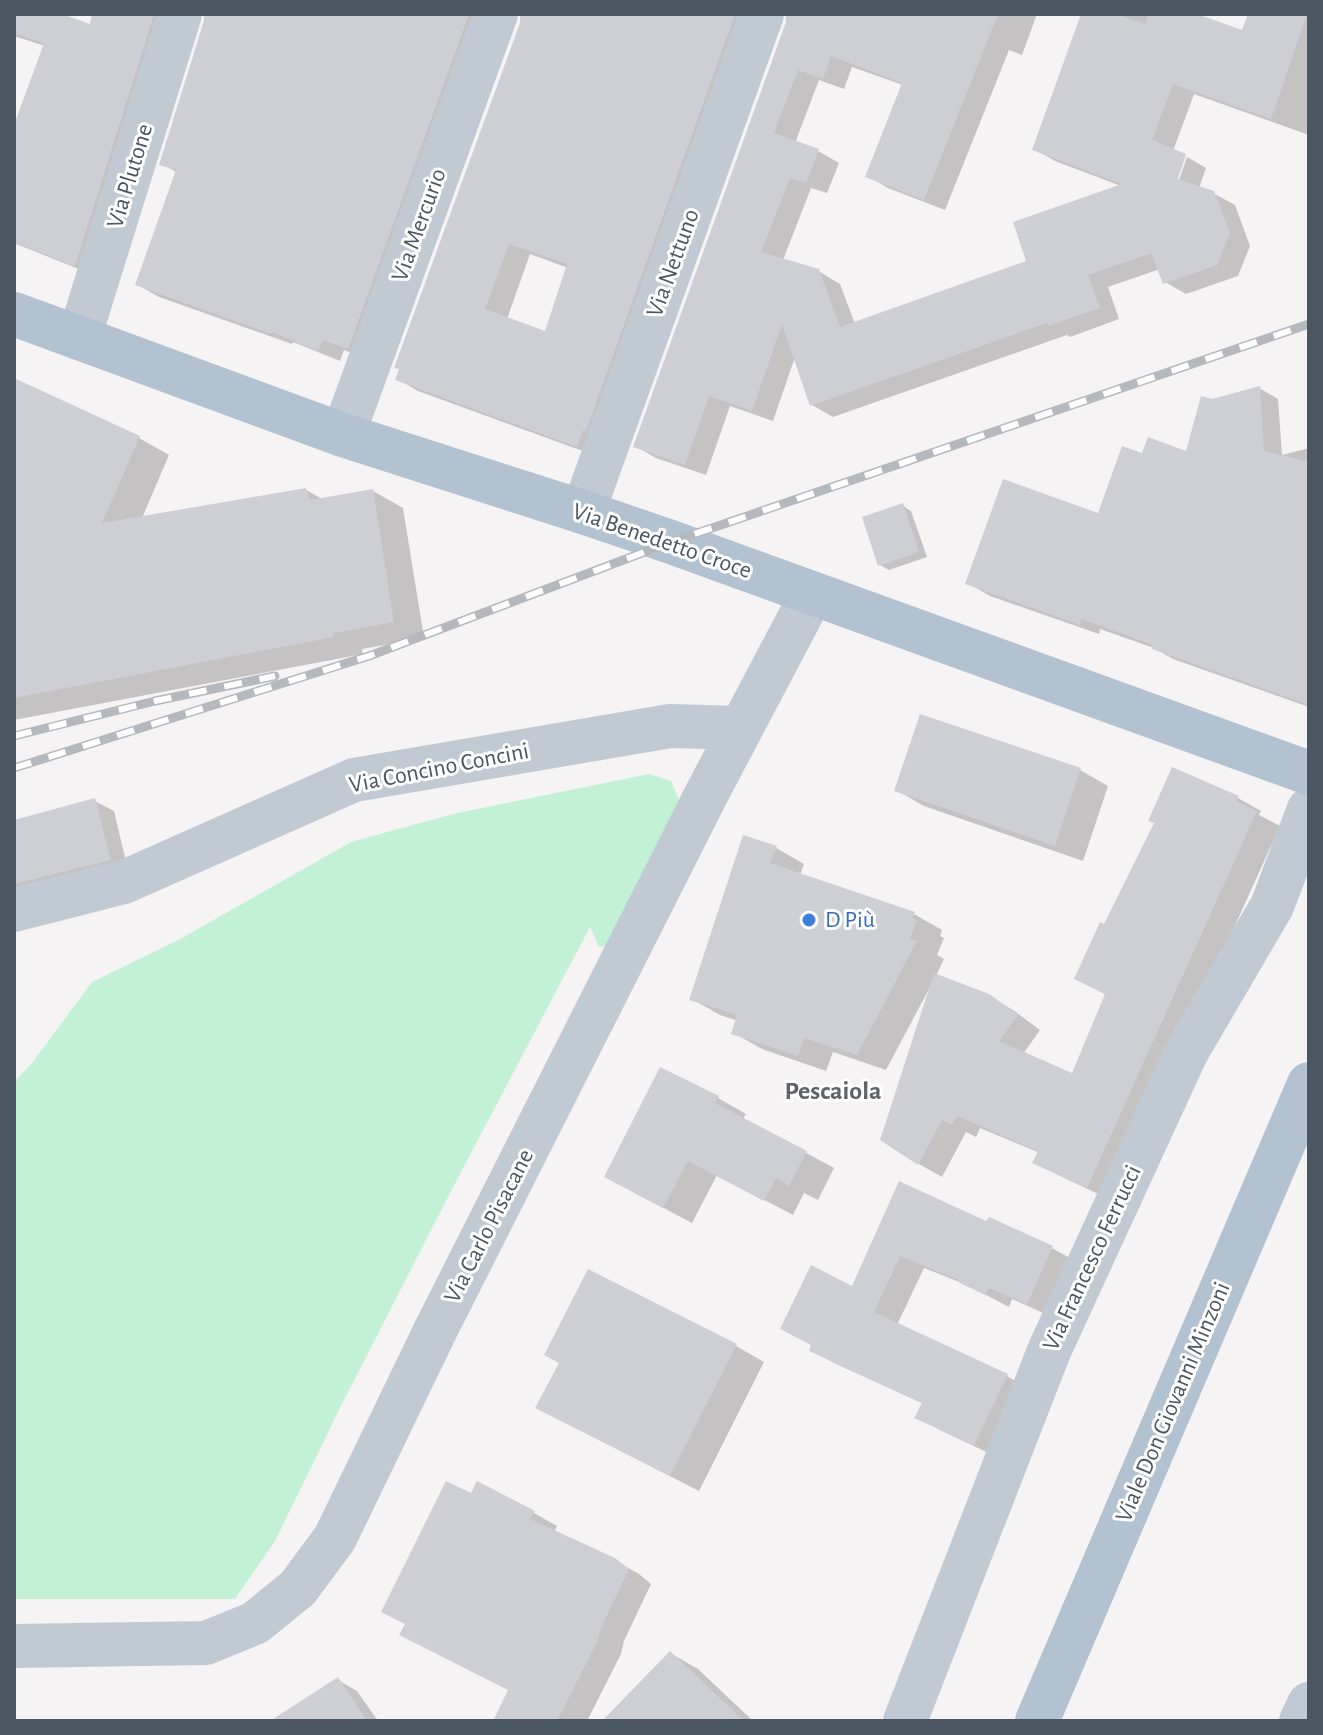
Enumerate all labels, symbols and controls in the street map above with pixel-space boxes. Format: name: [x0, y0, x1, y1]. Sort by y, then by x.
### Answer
street label: Via Plutone: [101, 120, 159, 232]
street label: Via Mercurio: [385, 165, 453, 285]
street label: Via Nettuno: [640, 205, 706, 321]
street label: Via Benedetto Croce: [569, 497, 755, 585]
street label: Via Concino Concini: [347, 736, 531, 800]
place label: D Più: [825, 906, 875, 934]
marker: D Più: [800, 911, 818, 929]
district label: Pescaiola: [784, 1075, 882, 1107]
street label: Via Carlo Pisacane: [438, 1144, 540, 1308]
street label: Via Francesco Ferrucci: [1036, 1161, 1148, 1355]
street label: Viale Don Giovanni Minzoni: [1109, 1278, 1237, 1526]

